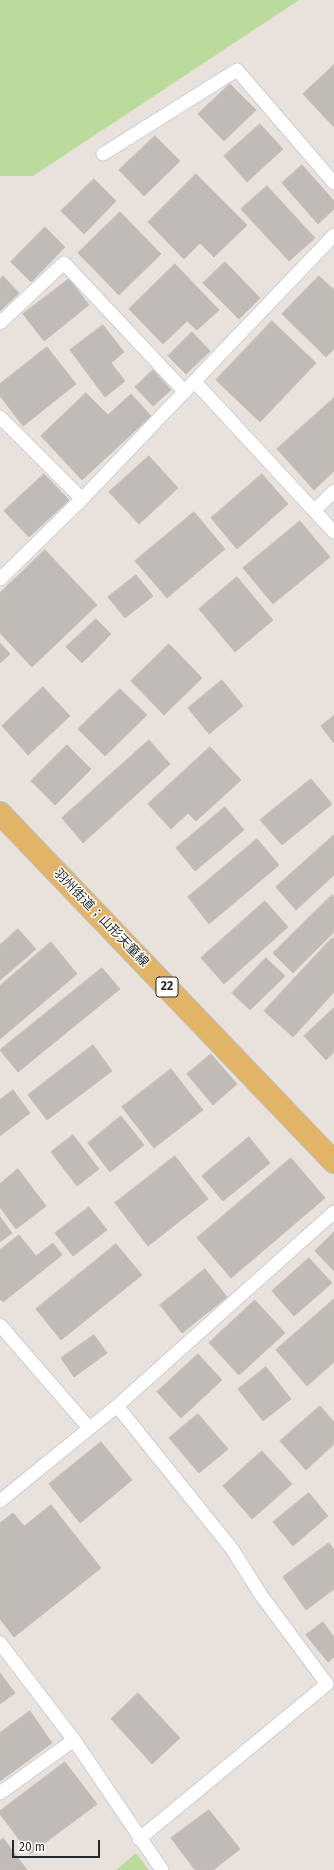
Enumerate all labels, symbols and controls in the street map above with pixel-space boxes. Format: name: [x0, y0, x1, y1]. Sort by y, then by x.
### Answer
street label: 羽州街道；山形天童線: [50, 866, 152, 970]
road number: 22: [156, 977, 178, 997]
scale bar: [14, 1832, 102, 1858]
text: 20 m: [19, 1840, 45, 1854]

